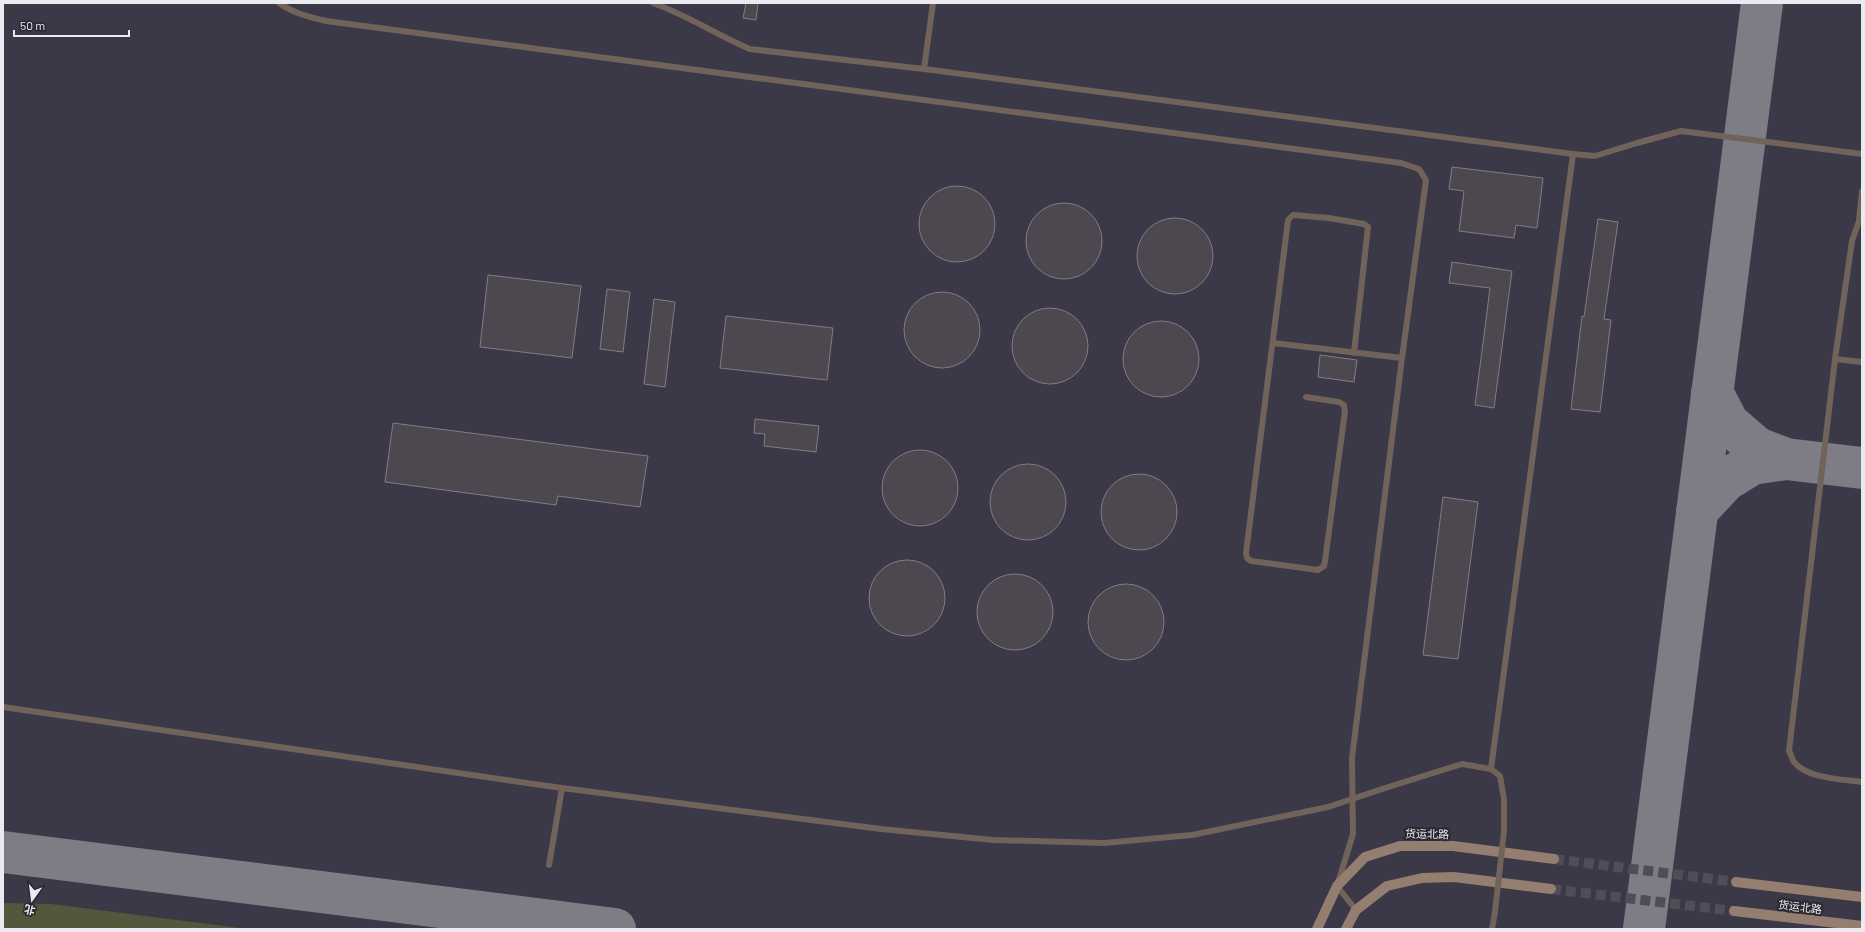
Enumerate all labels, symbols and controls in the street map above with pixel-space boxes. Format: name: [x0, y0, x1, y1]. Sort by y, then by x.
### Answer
scale bar: [14, 12, 129, 38]
text: 50 m: [20, 18, 45, 32]
street label: 货运北路: [1405, 827, 1449, 840]
north arrow: [12, 880, 52, 920]
street label: 货运北路: [1777, 897, 1823, 916]
text: 北: [23, 903, 36, 918]

